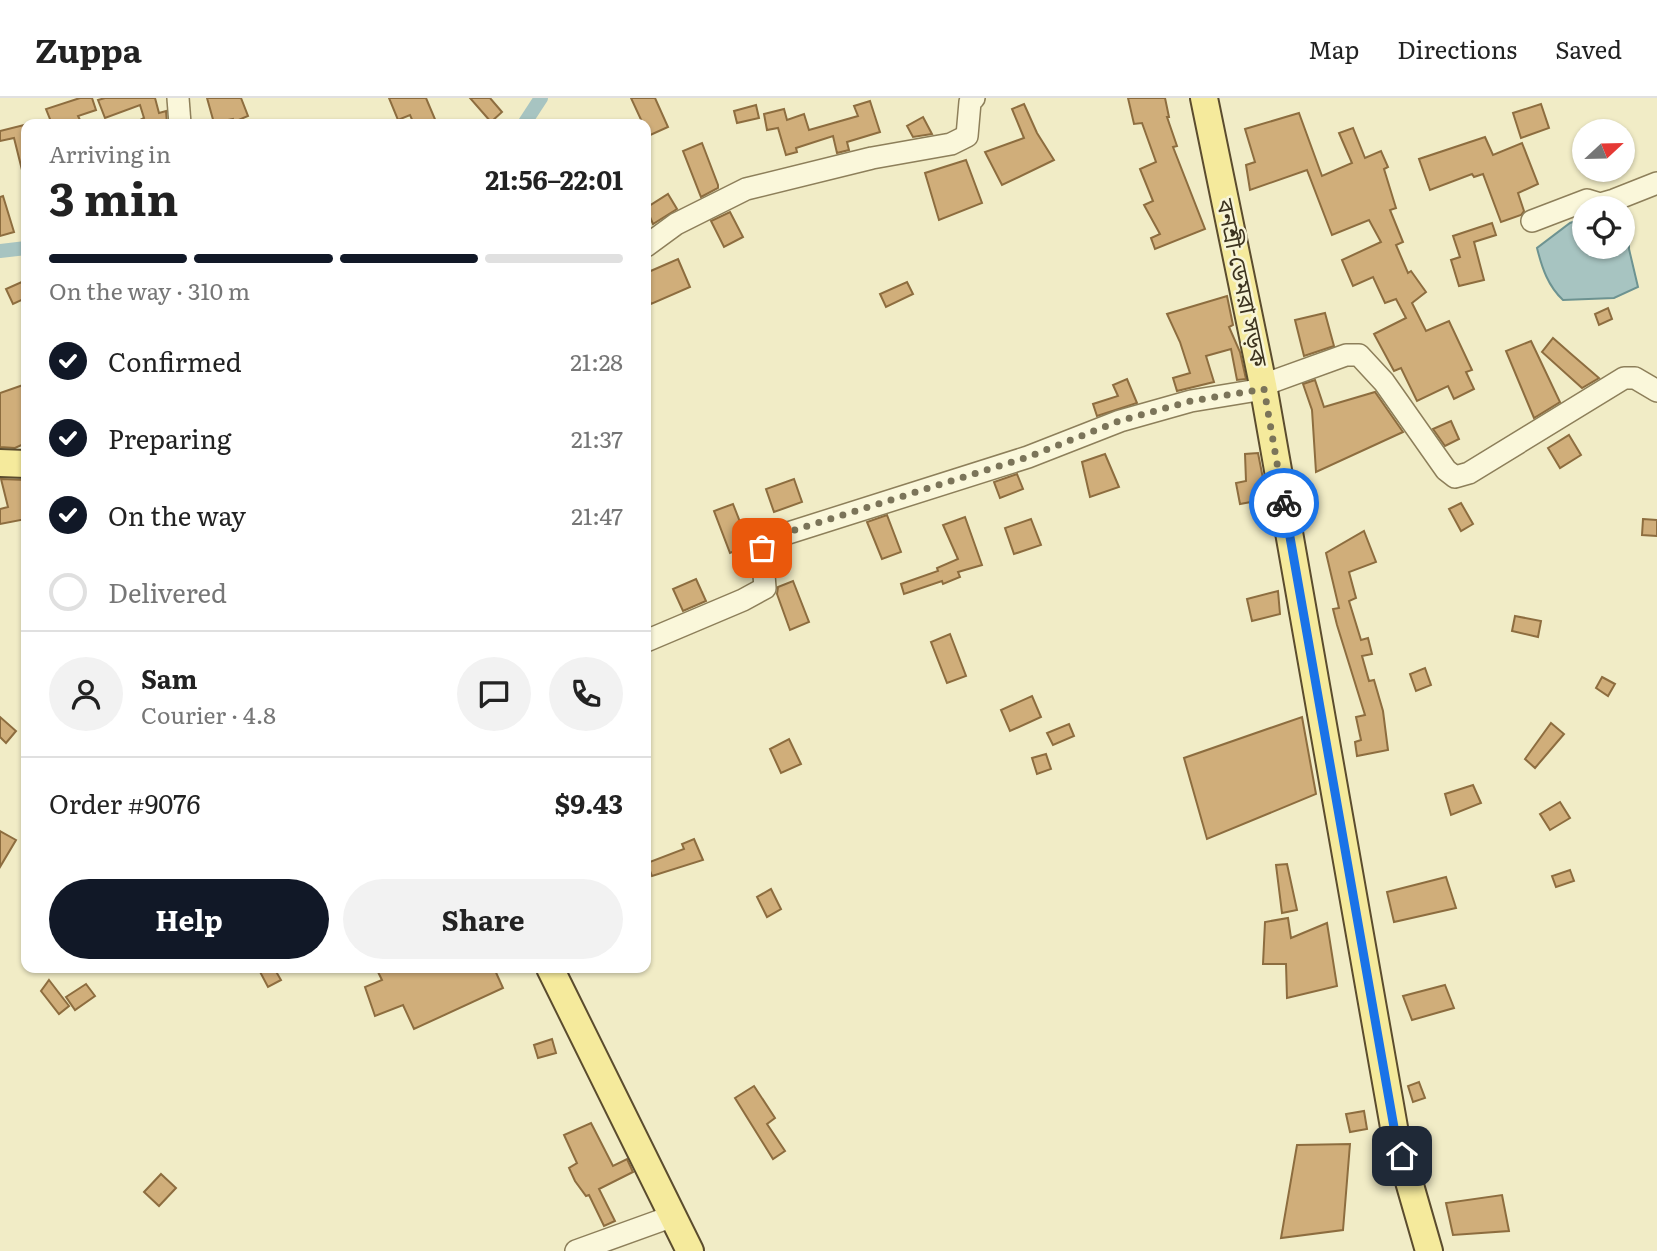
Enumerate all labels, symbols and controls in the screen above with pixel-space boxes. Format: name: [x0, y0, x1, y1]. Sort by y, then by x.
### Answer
text: Zuppa: [35, 24, 142, 73]
text: Map: [1308, 31, 1359, 66]
text: Directions: [1397, 31, 1517, 66]
text: Saved: [1555, 31, 1622, 66]
north arrow: [1572, 119, 1634, 182]
map controls: [1572, 119, 1635, 259]
text: Arriving in: [49, 136, 171, 170]
text: 21:56–22:01: [485, 159, 623, 198]
text: 3 min: [49, 162, 179, 230]
street label: বনশ্রী-ডেমরা সড়ক: [1209, 194, 1278, 370]
button: locate: [1572, 196, 1635, 259]
text: On the way · 310 m: [49, 273, 250, 307]
text: Confirmed: [108, 341, 242, 380]
icon: check: [49, 342, 87, 380]
text: 21:28: [570, 344, 623, 378]
text: Preparing: [108, 418, 231, 457]
icon: check: [49, 419, 87, 457]
text: 21:37: [571, 421, 623, 455]
courier: [1249, 468, 1319, 538]
icon: bike: [1265, 484, 1303, 522]
text: On the way: [108, 495, 246, 534]
icon: check: [49, 496, 87, 534]
text: 21:47: [571, 498, 623, 532]
pin: [732, 518, 792, 578]
icon: bag: [743, 529, 781, 567]
text: Delivered: [108, 572, 227, 611]
button: person: [49, 657, 123, 731]
button: chat: [457, 657, 531, 731]
button: phone: [549, 657, 623, 731]
text: Sam: [141, 658, 197, 697]
text: Courier · 4.8: [141, 697, 276, 731]
text: Order #9076: [49, 783, 200, 822]
text: $9.43: [555, 783, 623, 822]
button: Help: [49, 879, 329, 959]
button: Share: [343, 879, 623, 959]
pin: [1372, 1126, 1432, 1186]
icon: home: [1383, 1137, 1421, 1175]

